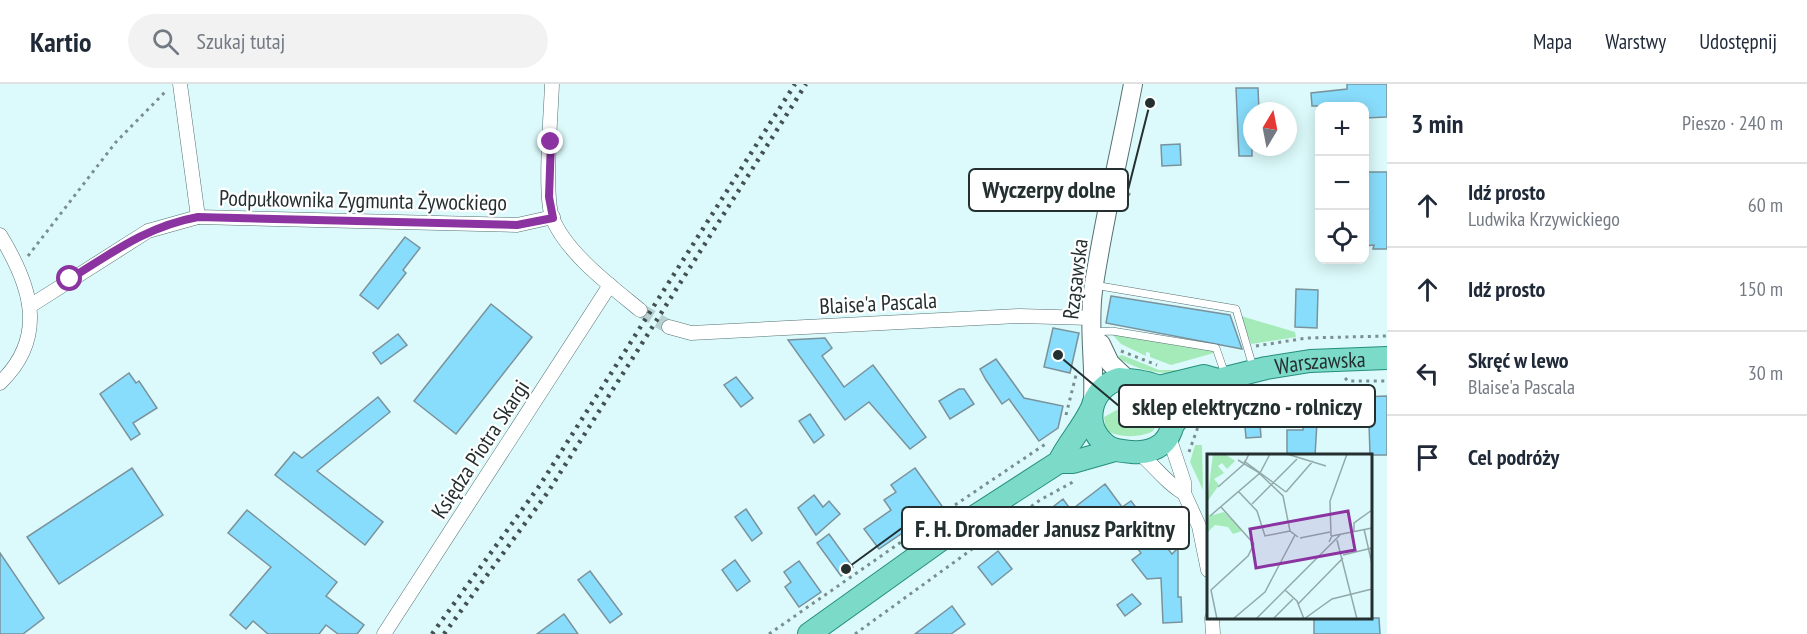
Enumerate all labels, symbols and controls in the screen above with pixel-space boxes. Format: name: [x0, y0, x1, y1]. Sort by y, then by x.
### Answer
search box: [128, 14, 548, 68]
text: Kartio: [30, 23, 92, 60]
icon: search: [149, 25, 182, 58]
text: Szukaj tutaj: [197, 27, 285, 55]
text: Mapa: [1533, 28, 1572, 55]
text: Warstwy: [1605, 28, 1666, 55]
text: Udostępnij: [1699, 28, 1777, 55]
north arrow: [1243, 102, 1297, 156]
map controls: [1315, 102, 1369, 264]
button: +: [1315, 102, 1369, 156]
text: 3 min: [1411, 107, 1464, 140]
text: Pieszo · 240 m: [1682, 110, 1783, 136]
route end: [537, 128, 563, 154]
button: −: [1315, 156, 1369, 210]
callout: Wyczerpy dolne: [969, 169, 1128, 211]
text: Wyczerpy dolne: [981, 174, 1116, 205]
text: Idź prosto: [1468, 178, 1545, 206]
street label: Podpułkownika Zygmunta Żywockiego: [219, 183, 507, 217]
icon: ahead: [1411, 189, 1444, 222]
text: 60 m: [1748, 192, 1783, 218]
text: Ludwika Krzywickiego: [1468, 206, 1620, 232]
button: locate: [1315, 210, 1369, 264]
street label: Rząsawska: [1056, 237, 1094, 321]
route start: [56, 265, 82, 291]
icon: ahead: [1411, 273, 1444, 306]
text: Idź prosto: [1468, 275, 1545, 303]
text: 150 m: [1739, 276, 1783, 302]
street label: Blaise'a Pascala: [818, 286, 938, 320]
street label: Warszawska: [1273, 345, 1366, 380]
text: Skręć w lewo: [1468, 346, 1569, 374]
icon: left: [1411, 357, 1444, 390]
text: 30 m: [1748, 360, 1783, 386]
text: Blaise'a Pascala: [1468, 374, 1575, 400]
street label: Księdza Piotra Skargi: [425, 375, 535, 523]
callout: sklep elektryczno - rolniczy: [1119, 385, 1375, 427]
text: sklep elektryczno - rolniczy: [1132, 391, 1362, 422]
icon: arrive: [1411, 441, 1444, 474]
text: Cel podróży: [1468, 443, 1559, 471]
inset map: [1207, 454, 1372, 619]
callout: F. H. Dromader Janusz Parkitny: [902, 507, 1189, 549]
text: F. H. Dromader Janusz Parkitny: [915, 513, 1175, 544]

